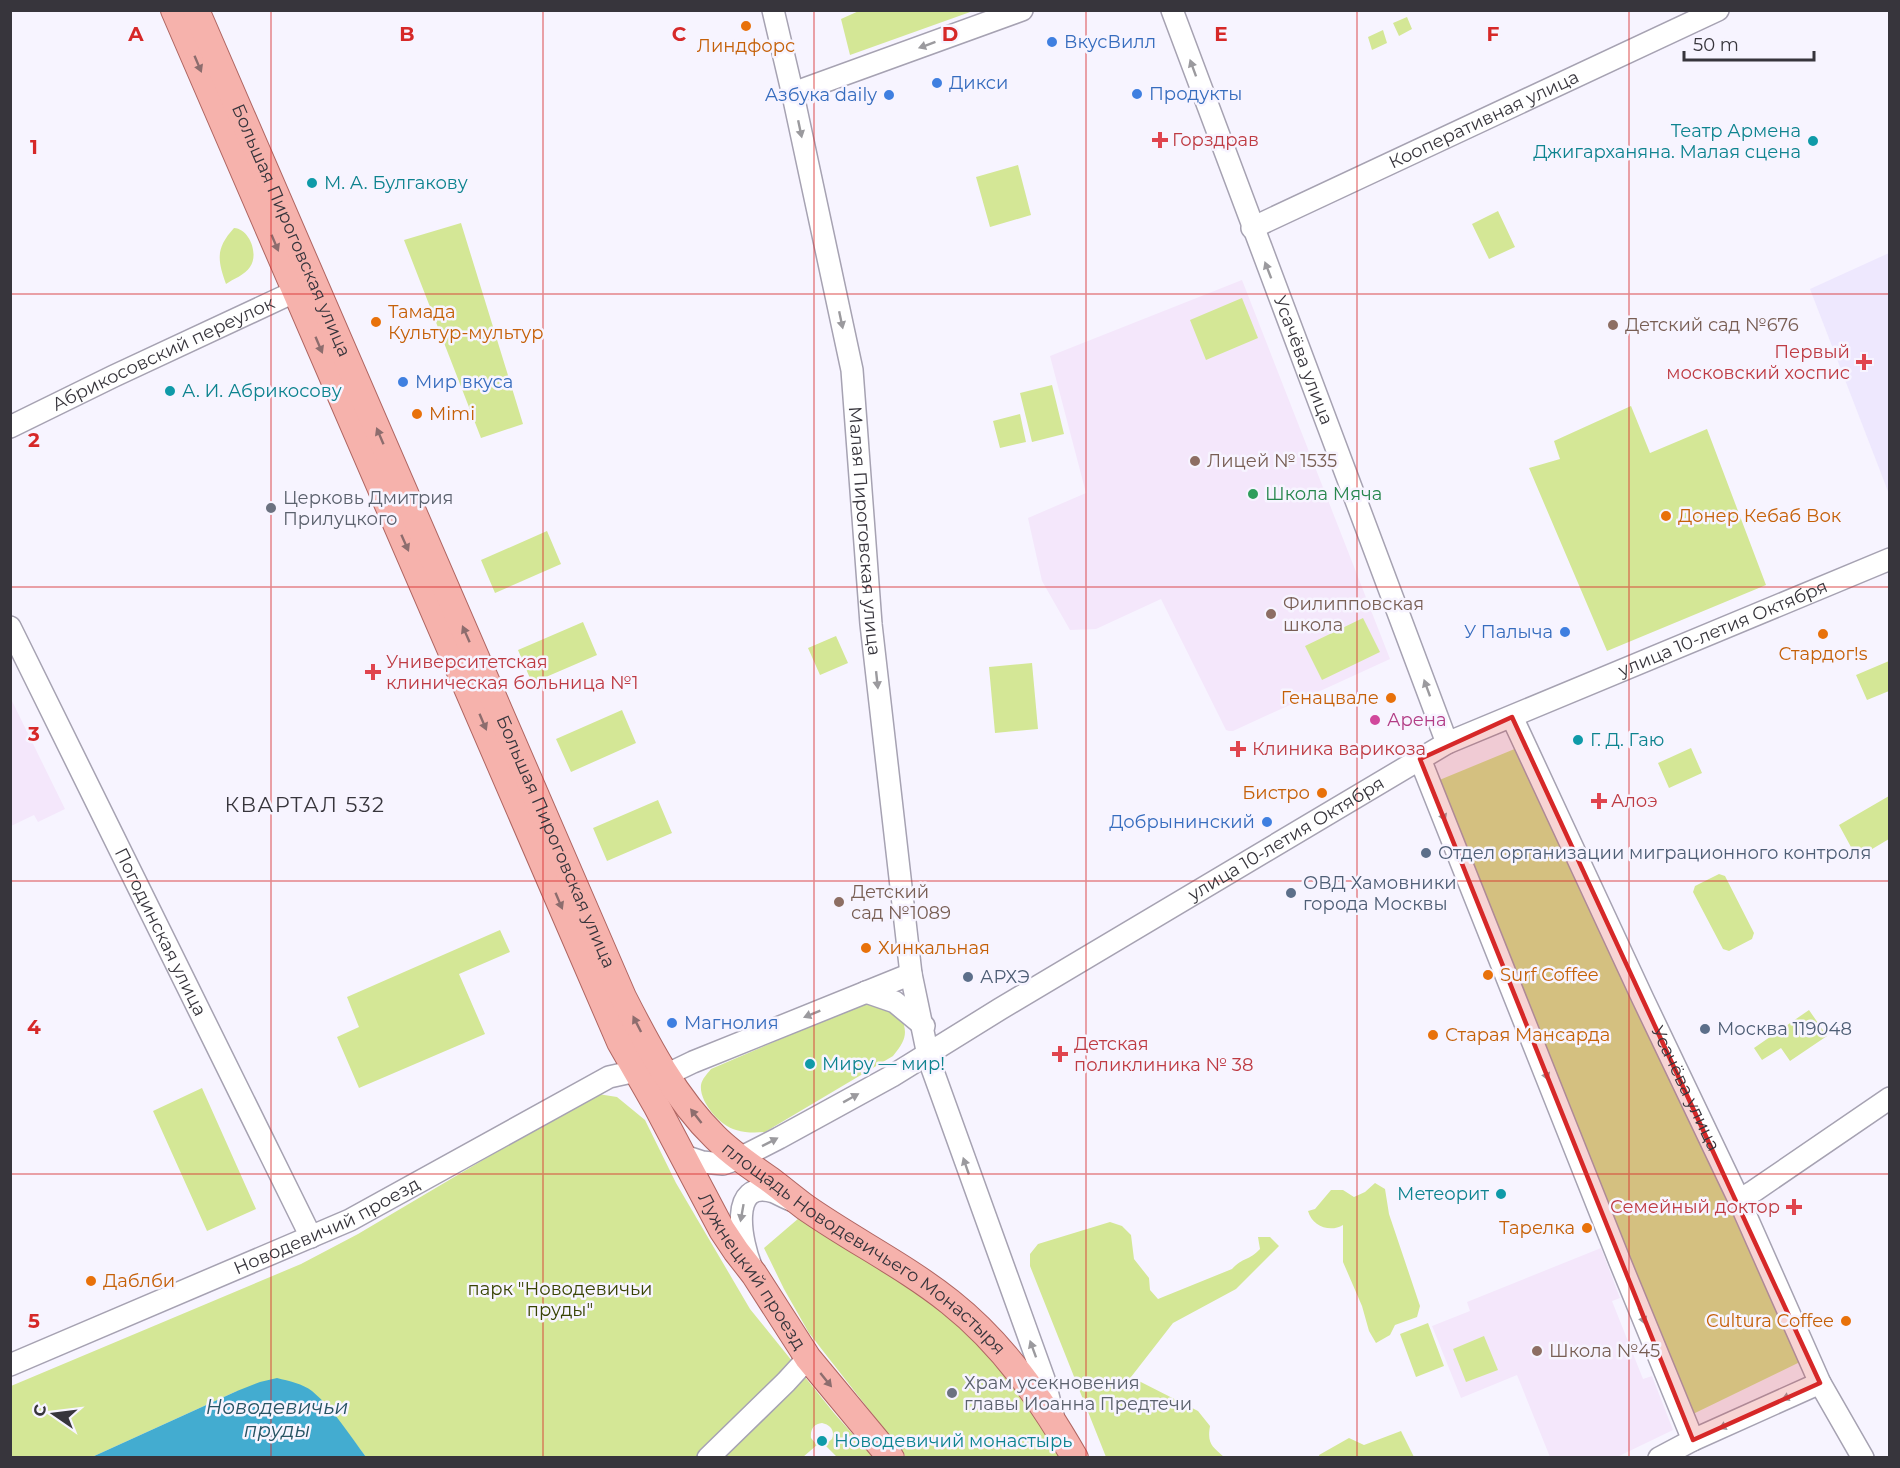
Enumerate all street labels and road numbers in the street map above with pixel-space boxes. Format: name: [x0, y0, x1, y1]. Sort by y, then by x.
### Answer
street label: Кооперативная улица: [1385, 66, 1583, 173]
street label: Большая Пироговская улица: [227, 101, 356, 360]
street label: Абрикосовский переулок: [48, 291, 279, 416]
street label: Усачёва улица: [1269, 293, 1338, 428]
street label: Малая Пироговская улица: [844, 406, 886, 657]
street label: улица 10-летия Октября: [1614, 575, 1831, 682]
street label: Большая Пироговская улица: [491, 712, 620, 971]
street label: улица 10-летия Октября: [1183, 772, 1388, 906]
street label: Погодинская улица: [110, 844, 211, 1020]
street label: Усачёва улица: [1646, 1022, 1725, 1155]
street label: площадь Новодевичьего Монастыря: [717, 1137, 1010, 1359]
street label: Новодевичий проезд: [230, 1172, 424, 1279]
street label: Лужнецкий проезд: [693, 1189, 811, 1354]

